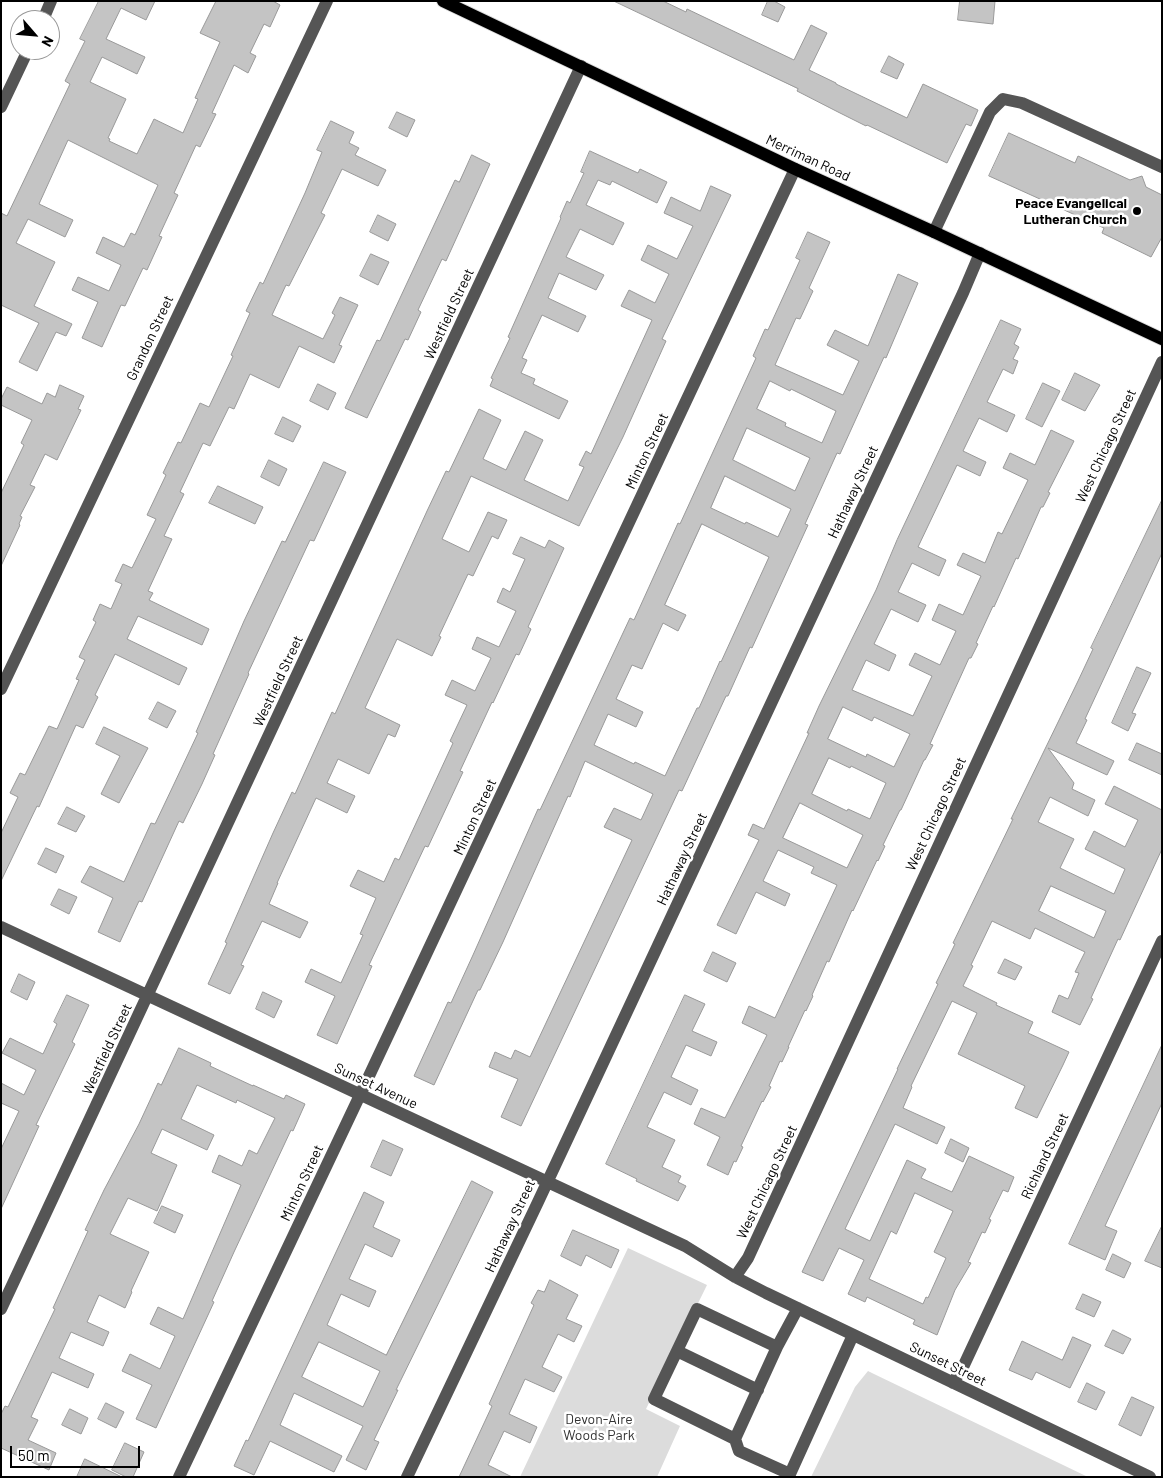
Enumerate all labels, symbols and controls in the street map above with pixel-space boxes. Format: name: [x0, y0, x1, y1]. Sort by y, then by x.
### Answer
north arrow: [10, 10, 60, 60]
text: N: [38, 34, 58, 50]
street label: Merriman Road: [763, 131, 853, 185]
place label: Peace Evangelical Lutheran Church: [1015, 195, 1127, 228]
marker: Peace Evangelical Lutheran Church: [1131, 205, 1143, 217]
street label: Westfield Street: [421, 266, 477, 362]
street label: Grandon Street: [123, 293, 177, 383]
street label: West Chicago Street: [1072, 386, 1140, 506]
street label: Minton Street: [622, 410, 672, 492]
street label: Hathaway Street: [824, 443, 882, 541]
street label: Westfield Street: [250, 633, 306, 729]
street label: West Chicago Street: [902, 754, 970, 874]
street label: Minton Street: [450, 776, 500, 858]
street label: Hathaway Street: [653, 810, 711, 908]
street label: Westfield Street: [79, 1001, 135, 1097]
street label: Sunset Avenue: [332, 1059, 420, 1113]
street label: Richland Street: [1018, 1110, 1072, 1202]
street label: West Chicago Street: [733, 1122, 801, 1242]
street label: Minton Street: [277, 1142, 327, 1224]
street label: Hathaway Street: [481, 1177, 539, 1275]
street label: Sunset Street: [907, 1338, 989, 1390]
park label: Devon-Aire Woods Park: [563, 1411, 635, 1444]
scale bar: [12, 1436, 142, 1468]
text: 50 m: [18, 1446, 50, 1464]

